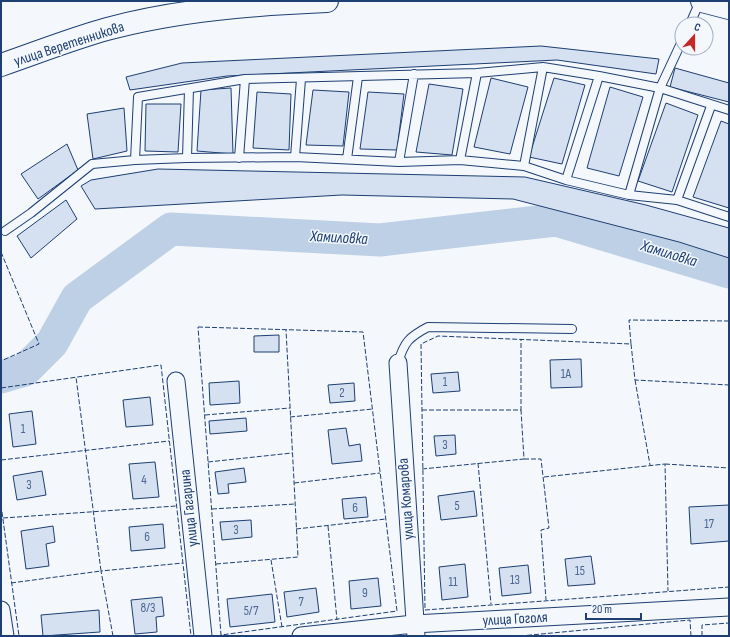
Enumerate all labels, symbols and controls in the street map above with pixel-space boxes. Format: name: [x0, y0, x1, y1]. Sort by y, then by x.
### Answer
north arrow: [674, 16, 714, 56]
street label: улица Веретенникова: [11, 17, 127, 71]
text: С: [692, 20, 703, 34]
water label: Хамиловка: [309, 227, 369, 249]
water label: Хамиловка: [638, 236, 700, 272]
house number: 1А: [561, 366, 572, 382]
house number: 1: [443, 374, 448, 390]
house number: 2: [339, 385, 345, 401]
house number: 1: [21, 421, 26, 437]
house number: 3: [442, 437, 448, 453]
street label: улица Комарова: [394, 457, 418, 541]
street label: улица Гагарина: [175, 468, 203, 548]
house number: 4: [141, 472, 147, 488]
house number: 3: [26, 477, 32, 493]
house number: 5: [454, 498, 460, 514]
house number: 6: [352, 500, 358, 516]
house number: 17: [704, 516, 715, 532]
house number: 3: [233, 522, 239, 538]
house number: 6: [144, 529, 150, 545]
house number: 15: [575, 563, 585, 579]
house number: 13: [510, 572, 520, 588]
house number: 11: [448, 574, 458, 590]
house number: 9: [362, 585, 368, 601]
house number: 7: [298, 594, 304, 610]
scale bar: [586, 595, 641, 621]
house number: 8/3: [141, 600, 155, 616]
text: 20 m: [592, 602, 612, 617]
house number: 5/7: [244, 603, 259, 619]
street label: улица Гоголя: [482, 608, 548, 630]

